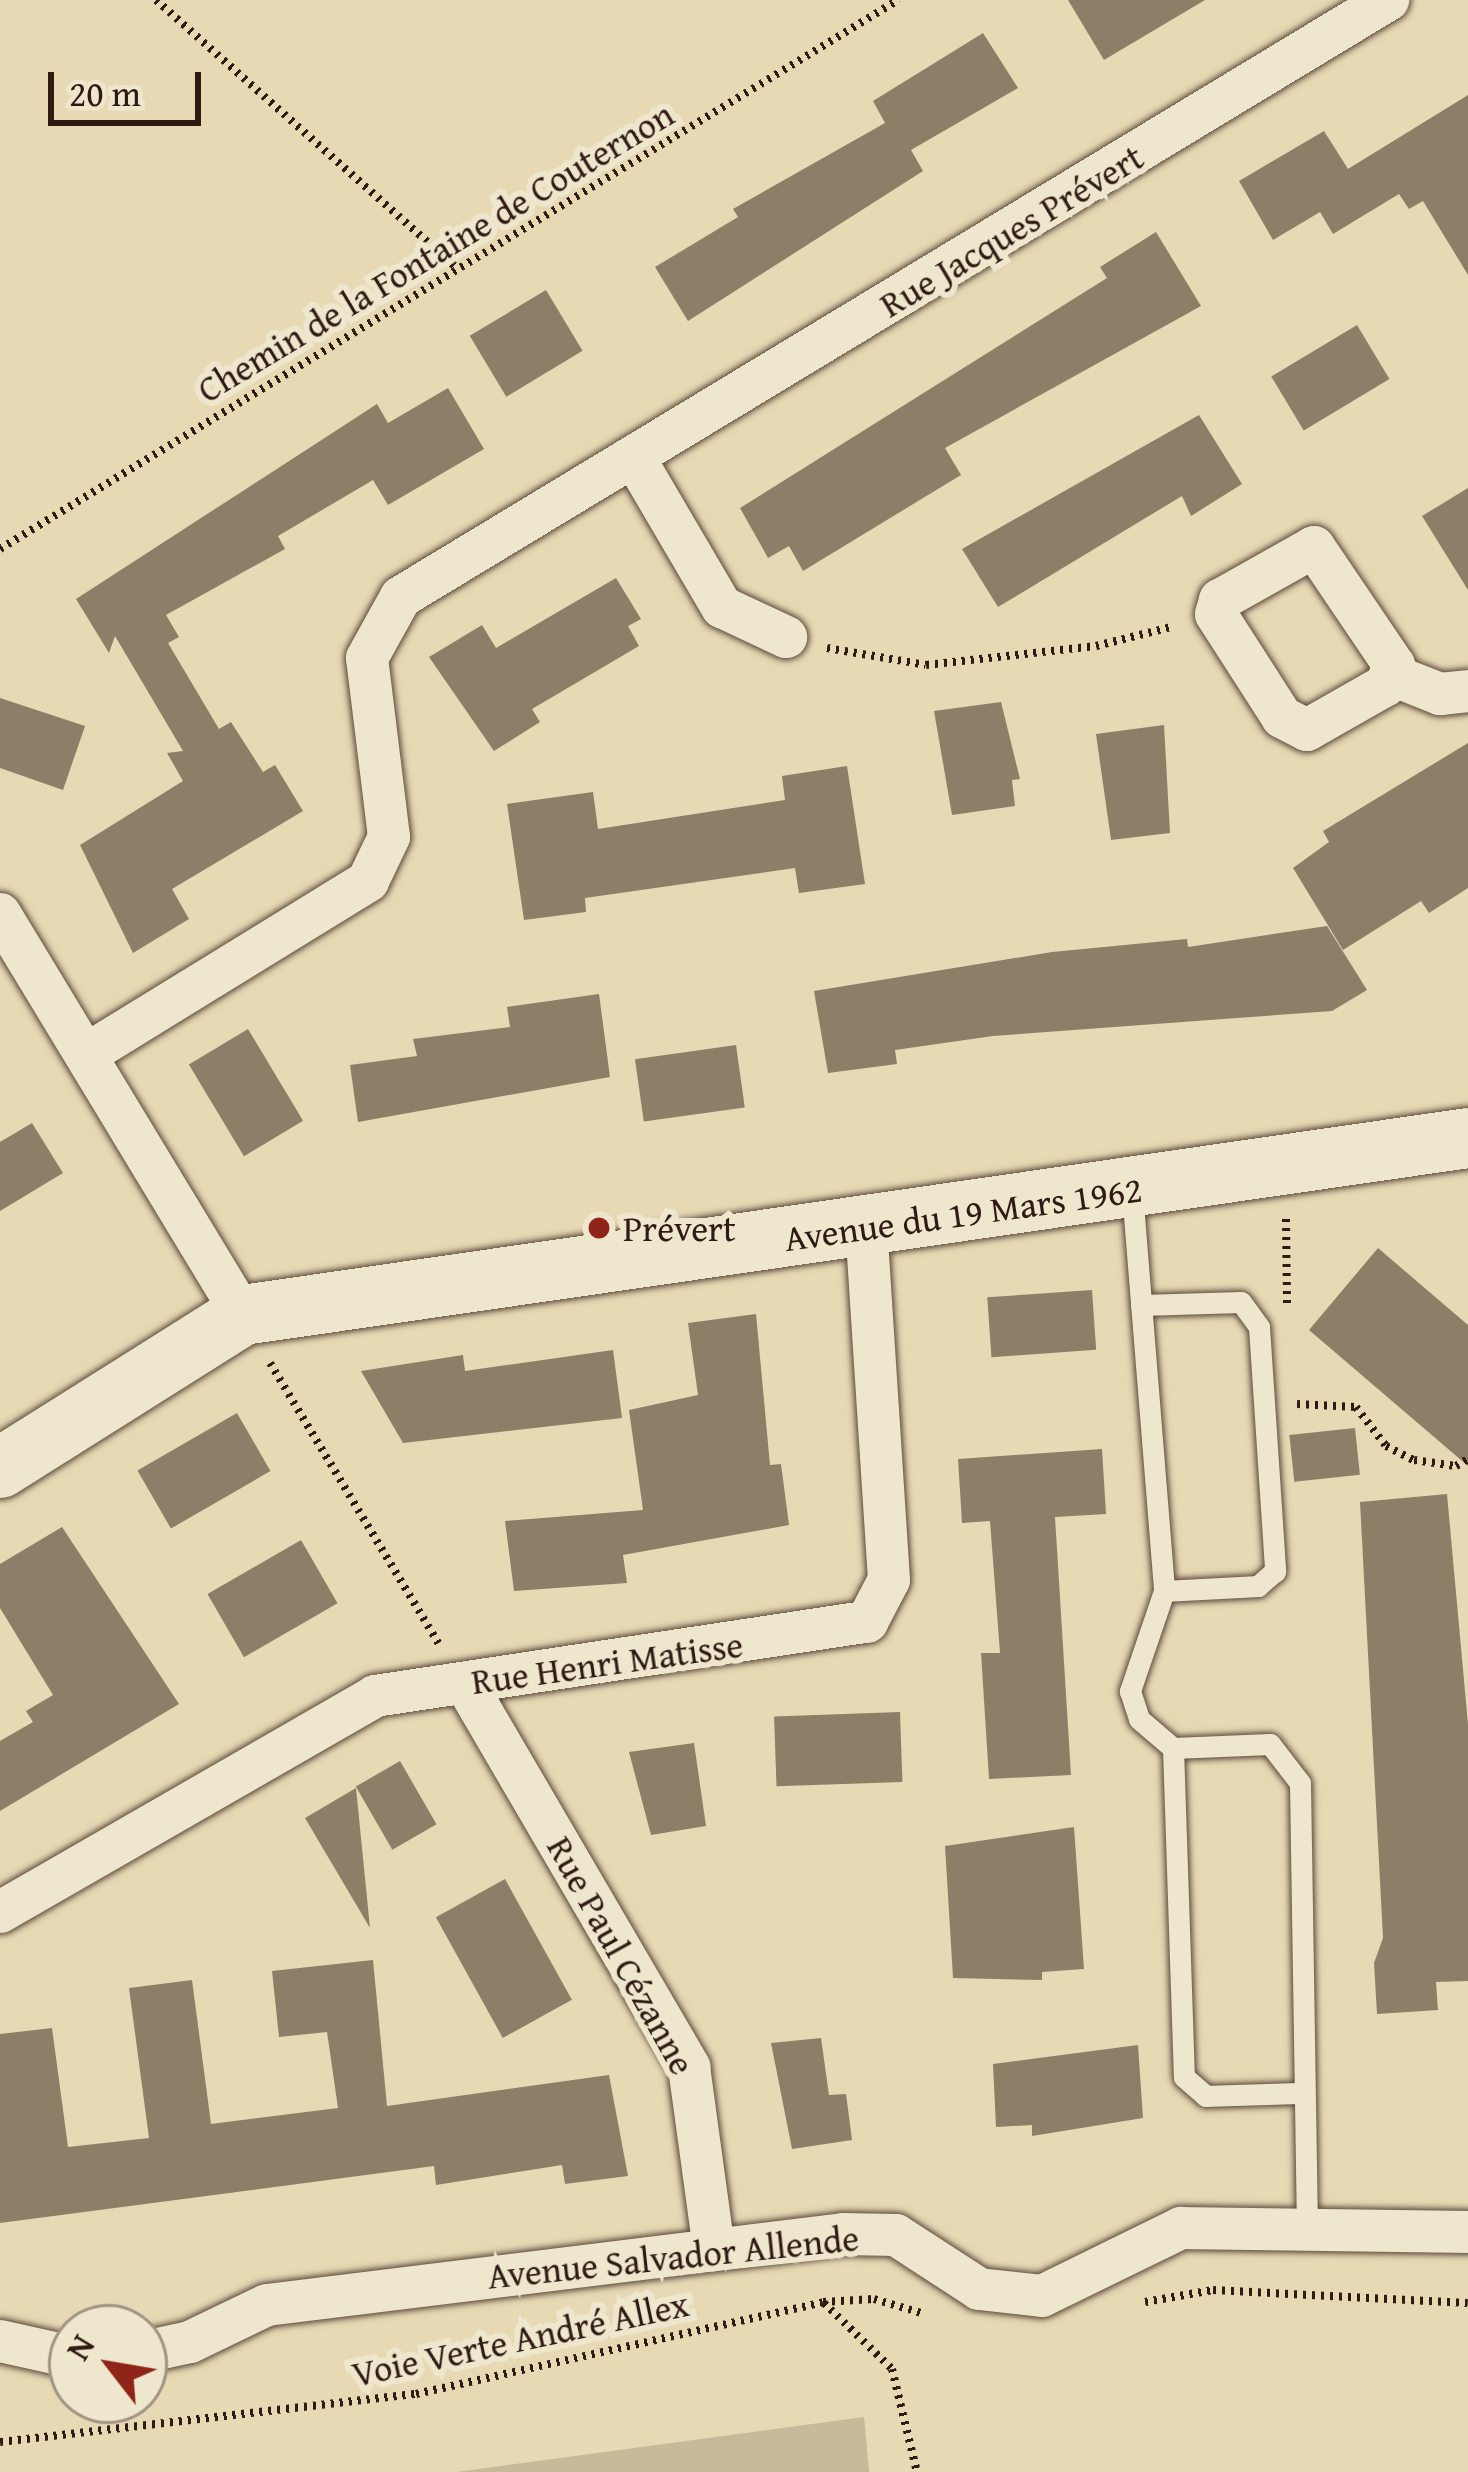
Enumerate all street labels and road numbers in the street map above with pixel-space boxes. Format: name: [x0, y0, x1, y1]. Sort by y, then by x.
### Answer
street label: Chemin de la Fontaine de Couternon: [189, 91, 681, 411]
street label: Rue Jacques Prévert: [872, 134, 1150, 326]
street label: Avenue du 19 Mars 1962: [781, 1167, 1145, 1259]
street label: Rue Henri Matisse: [468, 1622, 746, 1702]
street label: Rue Paul Cézanne: [539, 1828, 705, 2082]
street label: Avenue Salvador Allende: [485, 2215, 861, 2297]
street label: Voie Verte André Allex: [348, 2281, 692, 2395]

